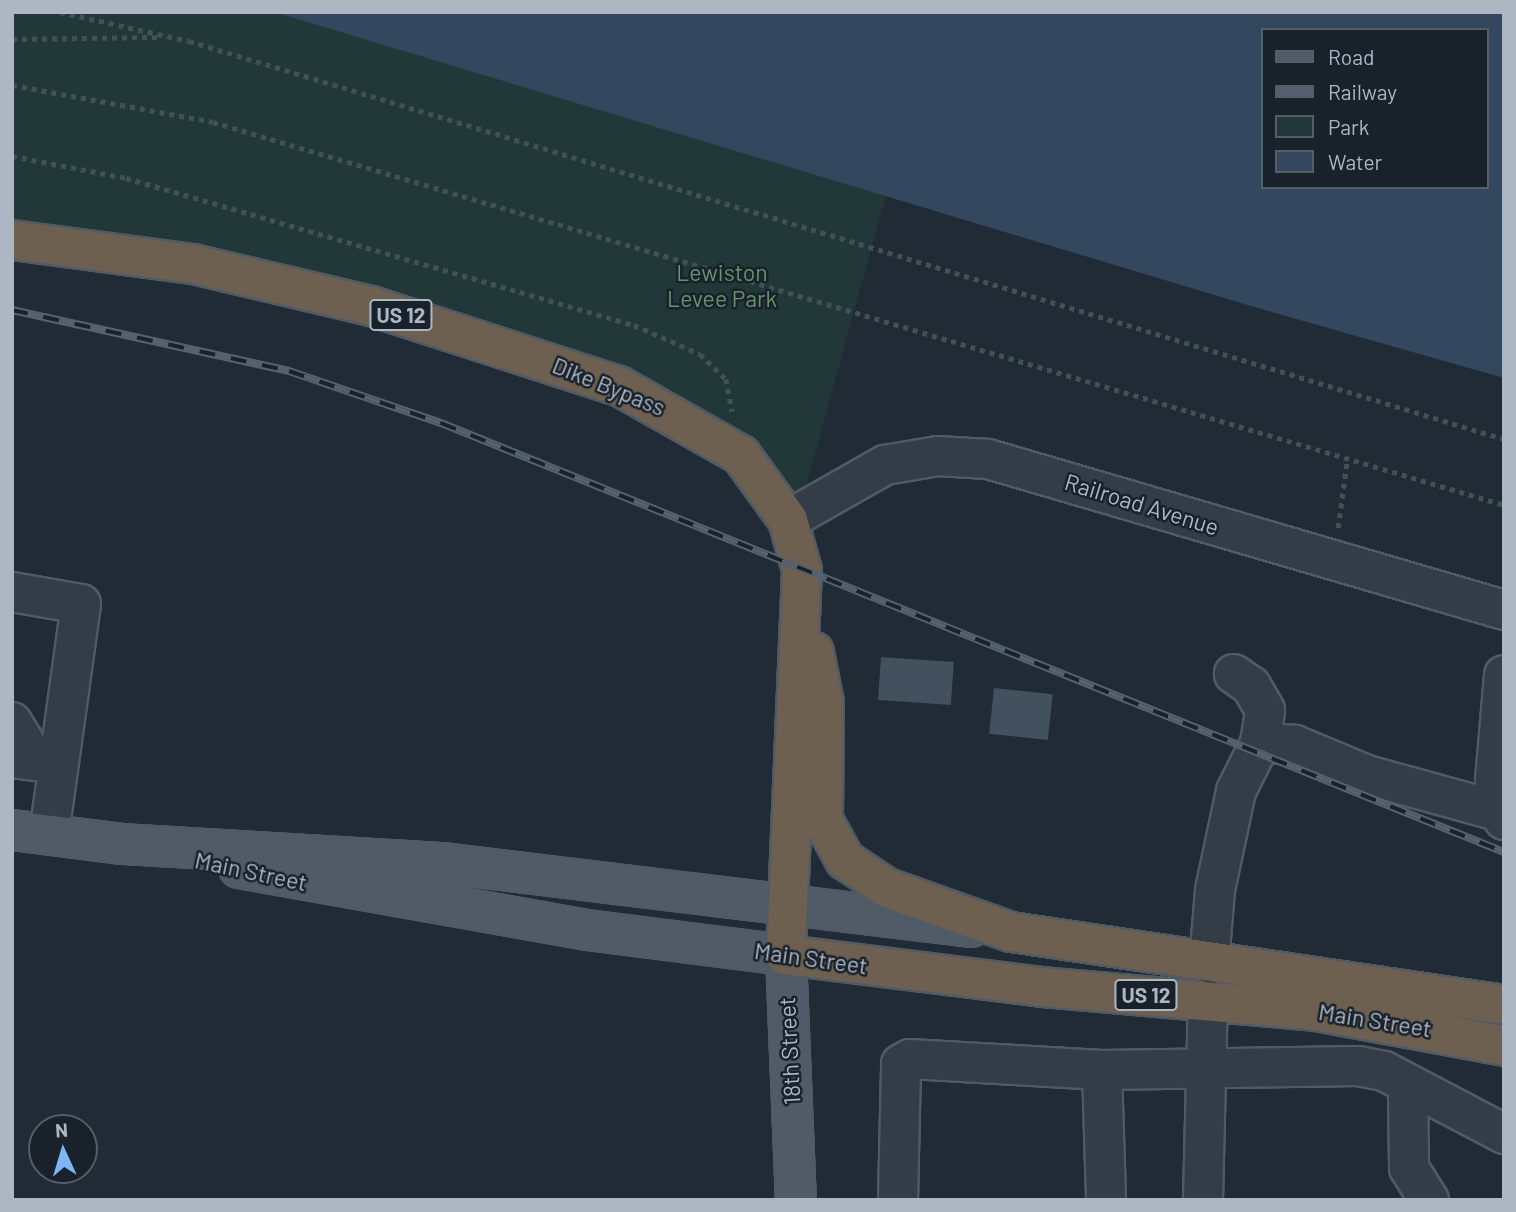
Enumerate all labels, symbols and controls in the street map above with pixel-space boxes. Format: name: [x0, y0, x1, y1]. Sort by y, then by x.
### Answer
legend: [1260, 28, 1488, 189]
text: Road: [1328, 44, 1374, 69]
text: Railway: [1328, 79, 1397, 104]
text: Park: [1328, 114, 1369, 139]
text: Water: [1328, 149, 1382, 174]
park label: Lewiston Levee Park: [667, 258, 777, 312]
road number: US 12: [368, 298, 434, 332]
street label: Dike Bypass: [549, 351, 669, 421]
street label: Railroad Avenue: [1062, 467, 1222, 541]
street label: Main Street: [192, 846, 310, 896]
street label: Main Street: [753, 936, 869, 980]
road number: US 12: [1113, 978, 1179, 1012]
street label: 18th Street: [772, 996, 806, 1106]
street label: Main Street: [1317, 997, 1433, 1043]
north arrow: [28, 1114, 98, 1184]
text: N: [55, 1118, 69, 1141]

